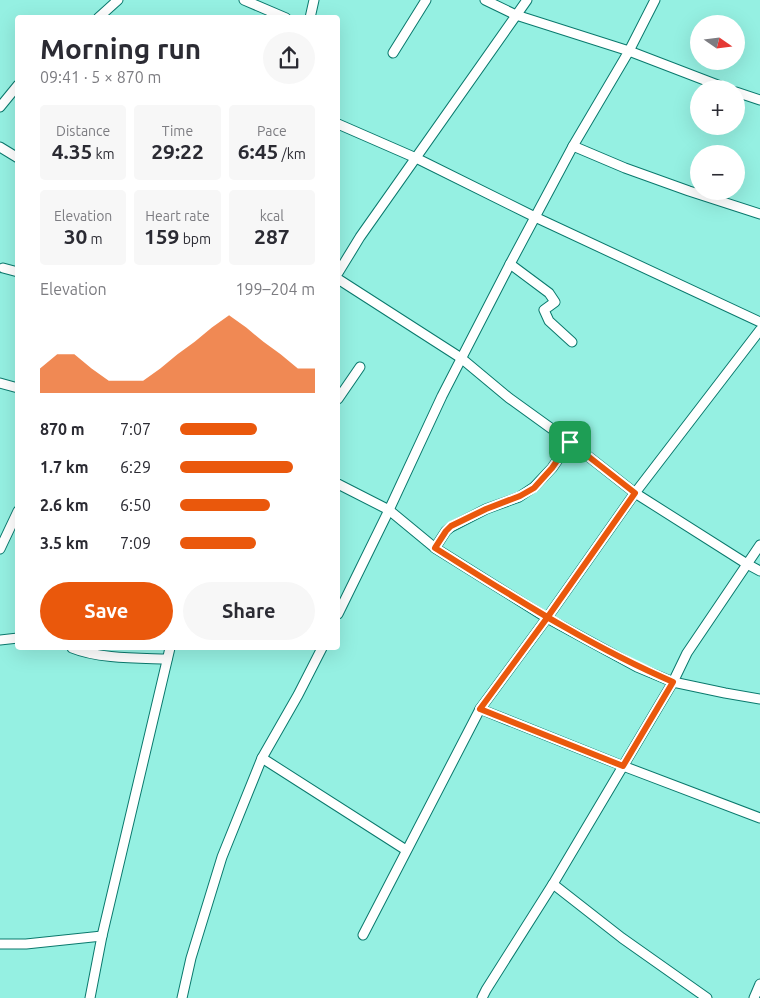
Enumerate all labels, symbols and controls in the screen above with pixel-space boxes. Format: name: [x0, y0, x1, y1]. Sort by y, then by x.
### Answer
north arrow: [690, 15, 745, 70]
map controls: [690, 15, 745, 200]
button: share: [263, 32, 315, 84]
text: Morning run: [40, 33, 201, 64]
text: 09:41 · 5 × 870 m: [40, 68, 161, 86]
button: +: [690, 80, 745, 135]
text: Distance: [56, 123, 110, 139]
text: Time: [162, 123, 193, 139]
text: Pace: [257, 123, 287, 139]
text: 4.35: [52, 139, 92, 163]
text: 29:22: [151, 139, 204, 163]
text: 6:45: [238, 139, 278, 163]
button: −: [690, 145, 745, 200]
text: km: [92, 146, 115, 162]
text: /km: [278, 146, 306, 162]
text: Elevation: [54, 208, 112, 224]
text: Heart rate: [145, 208, 210, 224]
text: kcal: [260, 208, 284, 224]
text: 30: [64, 224, 87, 248]
text: 159: [144, 224, 179, 248]
text: 287: [254, 224, 290, 248]
text: m: [87, 231, 103, 247]
text: bpm: [179, 231, 211, 247]
text: Elevation: [40, 280, 107, 298]
text: 199–204 m: [235, 280, 315, 298]
text: 870 m: [40, 420, 85, 438]
text: 7:07: [120, 420, 151, 438]
pin: [549, 421, 591, 463]
icon: arrive: [556, 428, 584, 456]
text: 1.7 km: [40, 458, 89, 476]
text: 6:29: [120, 458, 151, 476]
text: 2.6 km: [40, 496, 89, 514]
text: 6:50: [120, 496, 151, 514]
text: 3.5 km: [40, 534, 89, 552]
text: 7:09: [120, 534, 151, 552]
button: Save: [40, 582, 173, 640]
button: Share: [183, 582, 315, 640]

